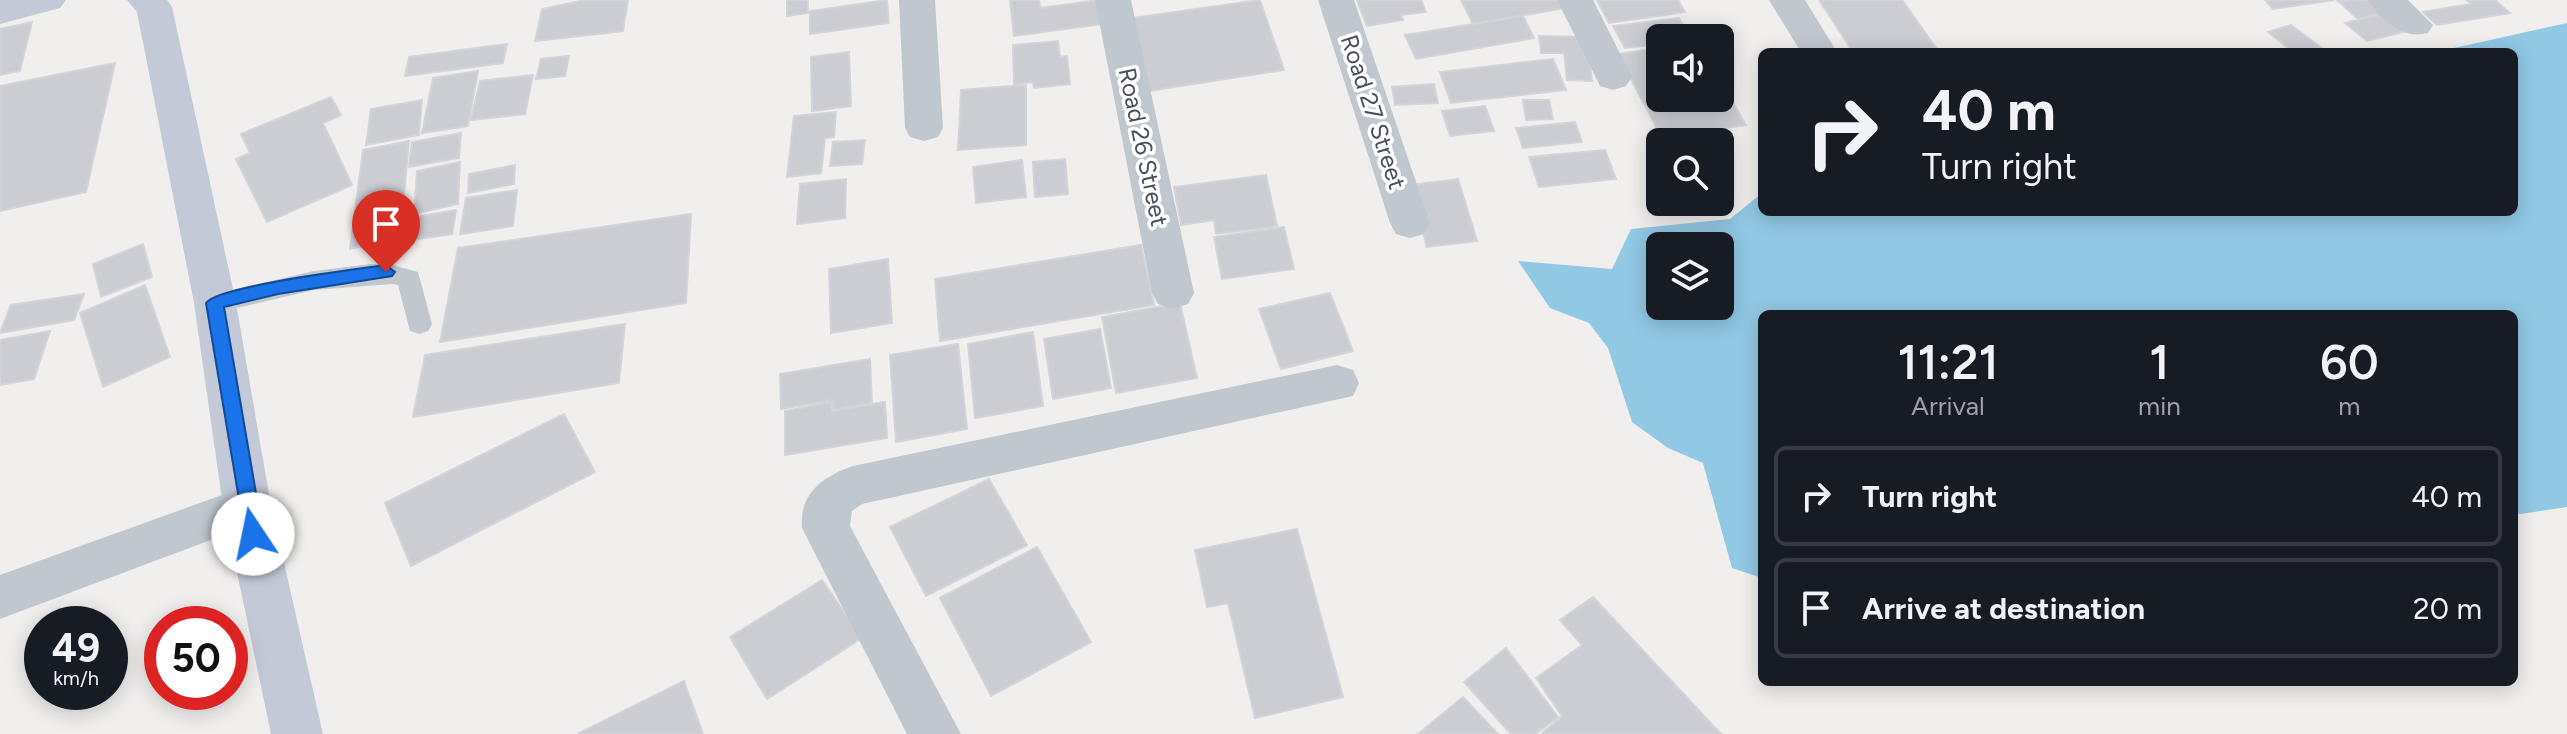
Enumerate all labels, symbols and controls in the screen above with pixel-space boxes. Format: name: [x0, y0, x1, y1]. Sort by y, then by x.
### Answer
map controls: [1646, 24, 1734, 320]
button: sound: [1646, 24, 1734, 112]
street label: Road 27 Street: [1335, 31, 1412, 193]
street label: Road 26 Street: [1113, 65, 1174, 229]
text: 40 m: [1922, 77, 2056, 144]
icon: right: [1790, 80, 1894, 184]
button: search: [1646, 128, 1734, 216]
text: Turn right: [1922, 145, 2077, 188]
pin: [352, 190, 420, 272]
icon: arrive: [364, 202, 408, 246]
button: layers: [1646, 232, 1734, 320]
text: 11:21: [1897, 333, 1999, 391]
text: 1: [2149, 333, 2169, 391]
text: 60: [2320, 333, 2379, 391]
text: Arrival: [1911, 390, 1985, 422]
text: min: [2138, 390, 2181, 422]
text: m: [2338, 390, 2360, 422]
icon: right: [1794, 474, 1838, 518]
text: Turn right: [1862, 478, 1997, 515]
text: 40 m: [2411, 478, 2482, 515]
position arrow: [211, 492, 295, 576]
icon: arrive: [1794, 586, 1838, 630]
text: Arrive at destination: [1862, 590, 2145, 627]
text: 20 m: [2413, 590, 2482, 627]
speed limit sign: 50: [144, 606, 248, 710]
text: 49: [52, 624, 100, 672]
text: km/h: [53, 666, 99, 690]

